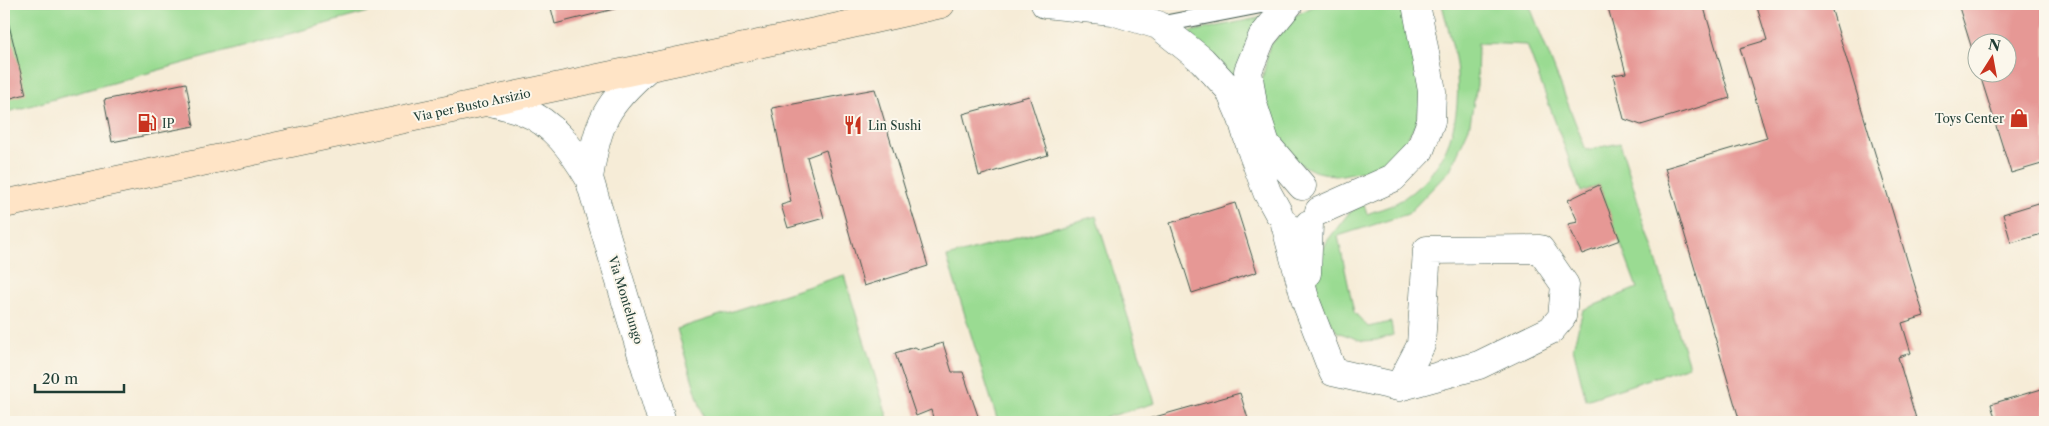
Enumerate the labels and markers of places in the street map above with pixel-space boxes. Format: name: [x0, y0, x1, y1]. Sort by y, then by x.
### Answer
shop icon: Toys Center: [2008, 107, 2030, 129]
place label: Toys Center: [1935, 111, 2004, 126]
fuel station icon: IP: [136, 112, 158, 134]
restaurant icon: Lin Sushi: [842, 114, 864, 136]
place label: IP: [162, 116, 175, 131]
place label: Lin Sushi: [868, 118, 922, 133]

